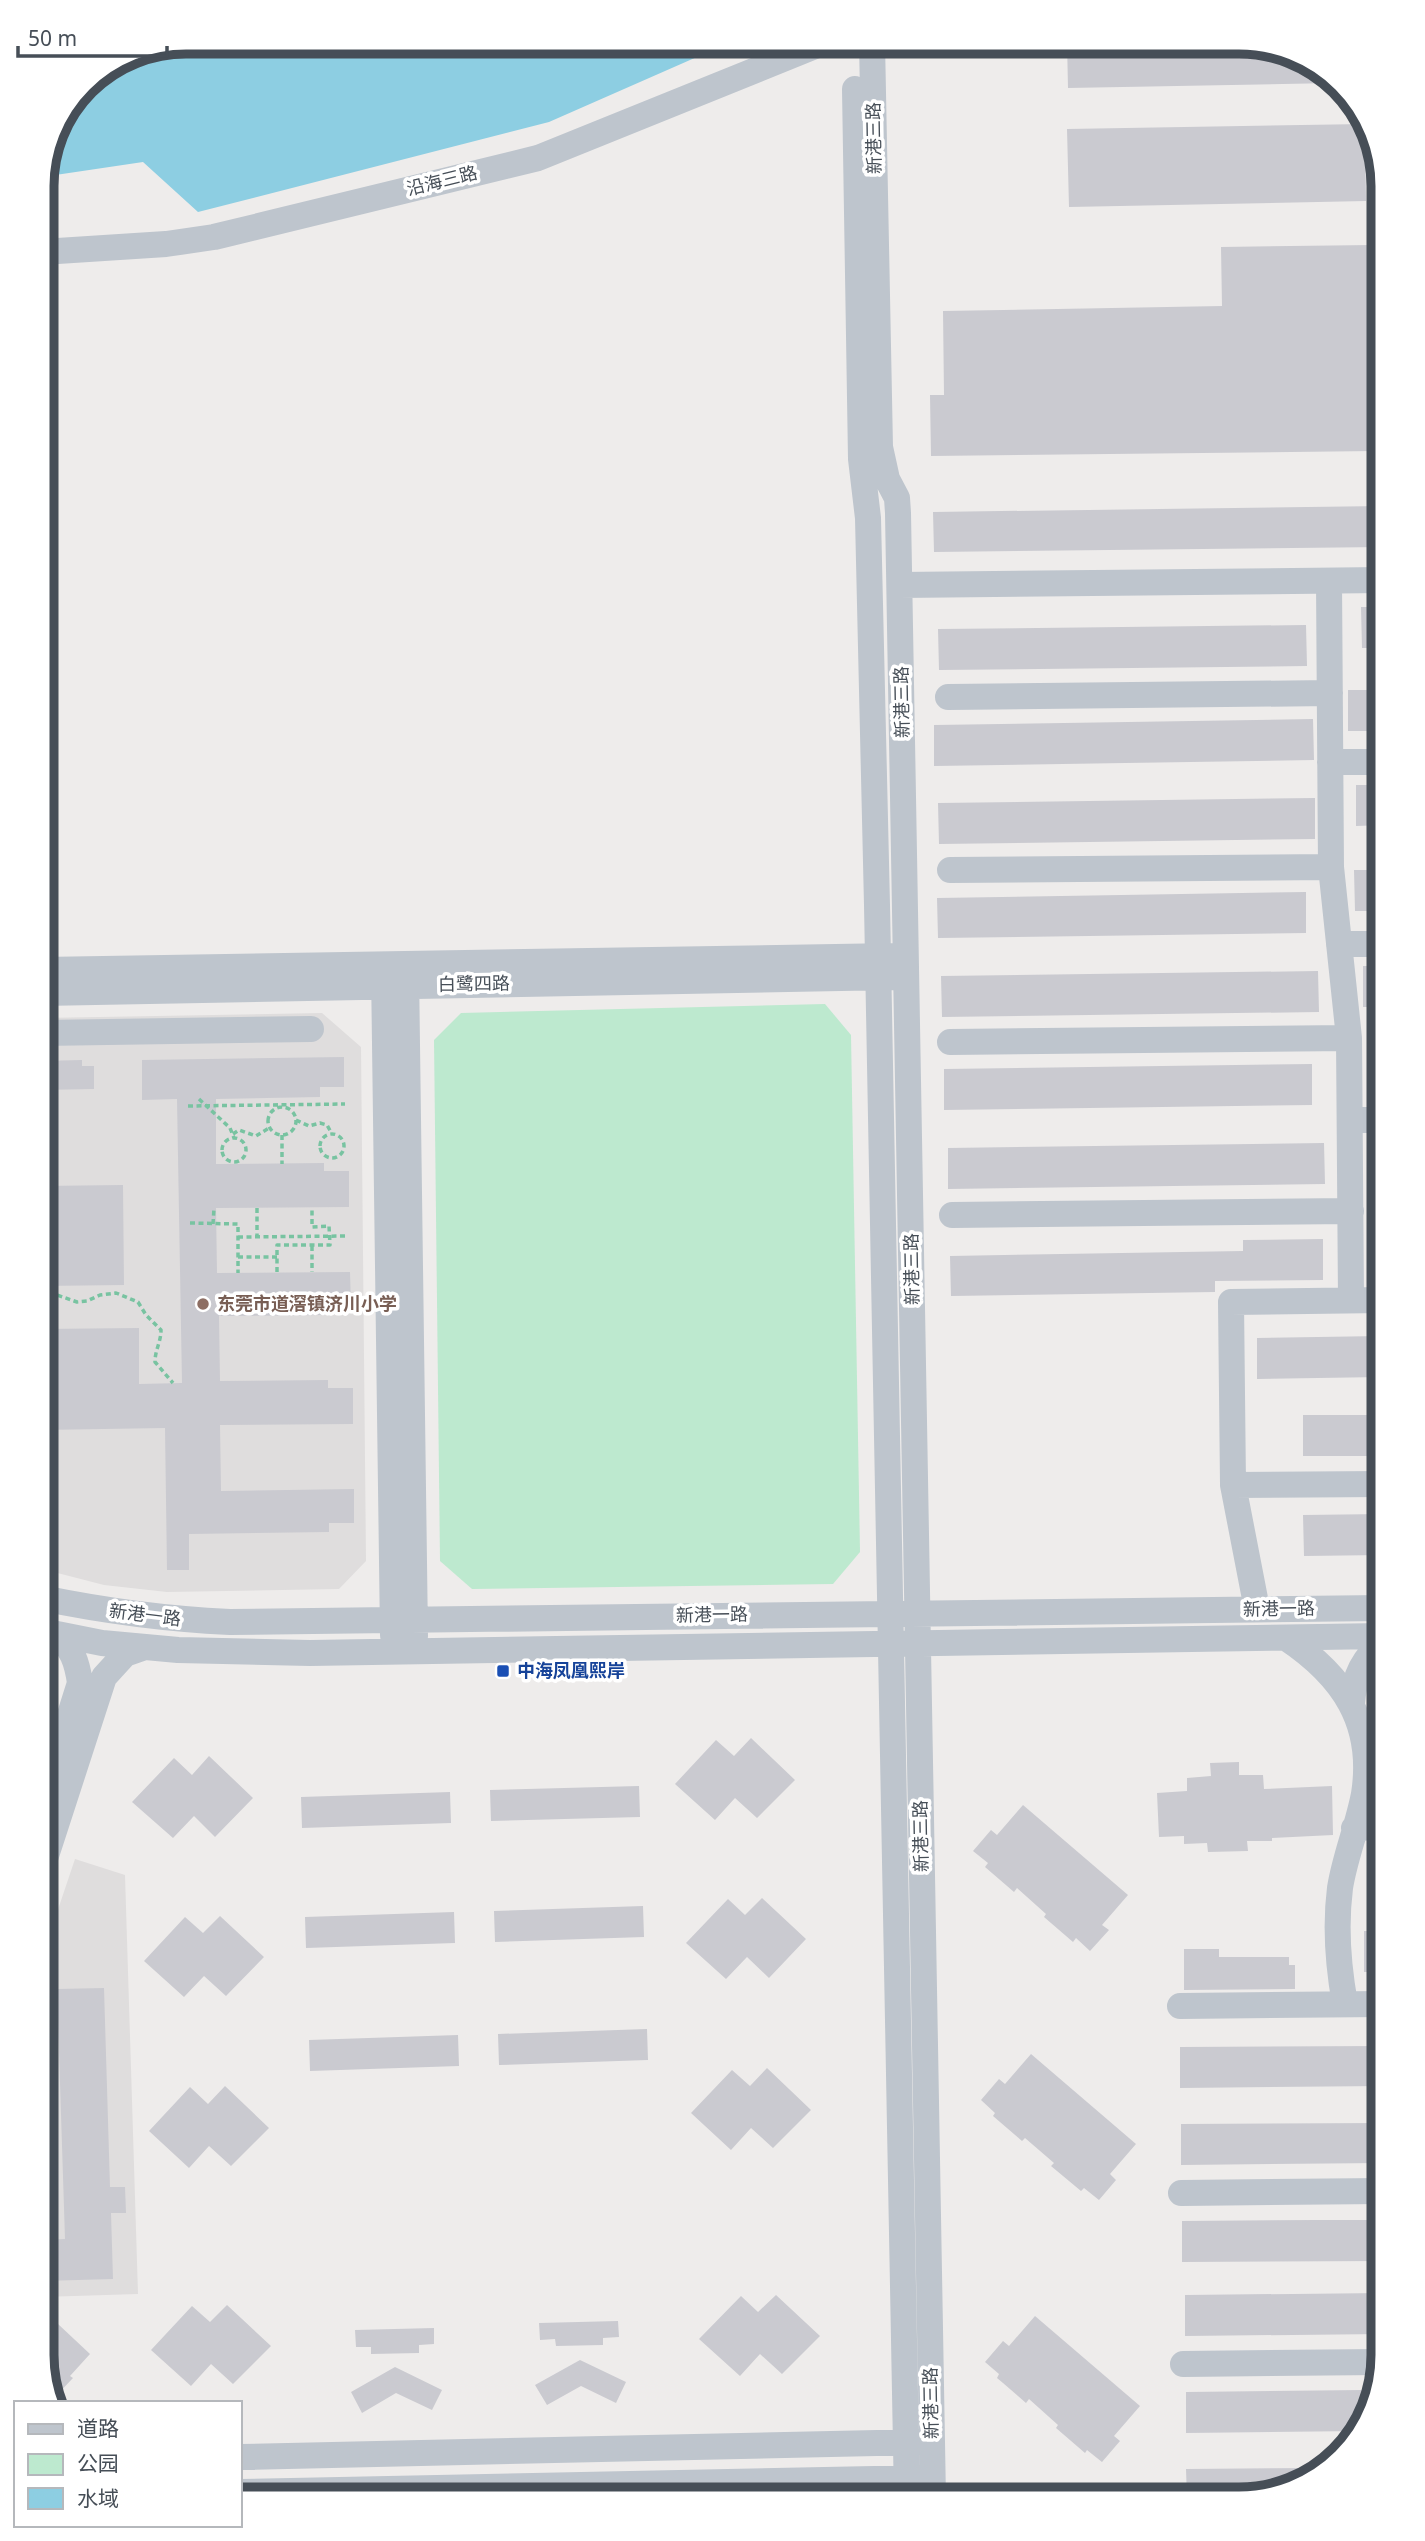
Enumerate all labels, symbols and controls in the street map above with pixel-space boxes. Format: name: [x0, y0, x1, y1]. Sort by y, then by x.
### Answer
scale bar: [18, 14, 166, 58]
text: 50 m: [28, 24, 77, 52]
street label: 新港三路: [860, 102, 886, 174]
street label: 沿海三路: [404, 160, 480, 200]
street label: 新港三路: [888, 666, 914, 738]
street label: 白鹭四路: [438, 970, 510, 996]
street label: 新港三路: [898, 1233, 924, 1305]
place label: 东莞市道滘镇济川小学: [217, 1291, 397, 1315]
marker: 东莞市道滘镇济川小学: [195, 1296, 211, 1312]
street label: 新港一路: [1243, 1595, 1315, 1621]
street label: 新港一路: [108, 1598, 182, 1630]
street label: 新港一路: [676, 1601, 748, 1627]
place label: 中海凤凰熙岸: [517, 1658, 625, 1682]
marker: 中海凤凰熙岸: [495, 1663, 511, 1679]
street label: 新港三路: [907, 1800, 933, 1872]
street label: 新港三路: [917, 2367, 943, 2439]
legend: [14, 2401, 242, 2527]
text: 道路: [77, 2414, 119, 2442]
text: 公园: [77, 2449, 119, 2477]
text: 水域: [77, 2484, 119, 2512]

